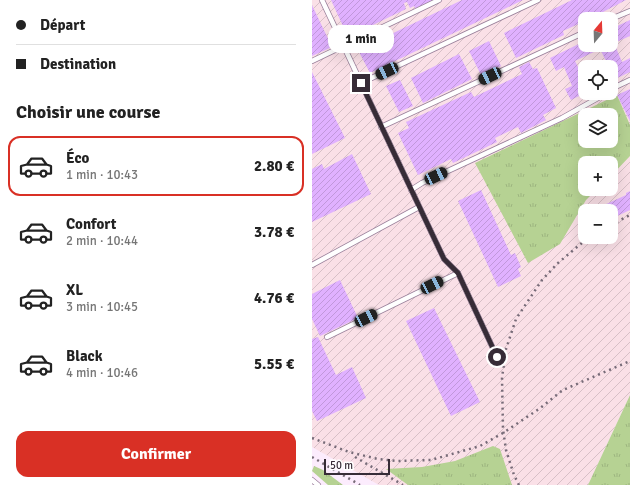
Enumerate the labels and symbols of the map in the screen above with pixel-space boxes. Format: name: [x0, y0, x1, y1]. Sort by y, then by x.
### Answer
north arrow: [578, 12, 618, 52]
callout: 1 min: [328, 25, 394, 53]
car: [374, 60, 400, 82]
car: [477, 65, 503, 87]
route end: [352, 74, 370, 92]
car: [423, 165, 449, 187]
car: [419, 274, 445, 296]
car: [353, 307, 379, 329]
route start: [488, 348, 506, 366]
scale bar: [324, 457, 390, 476]

